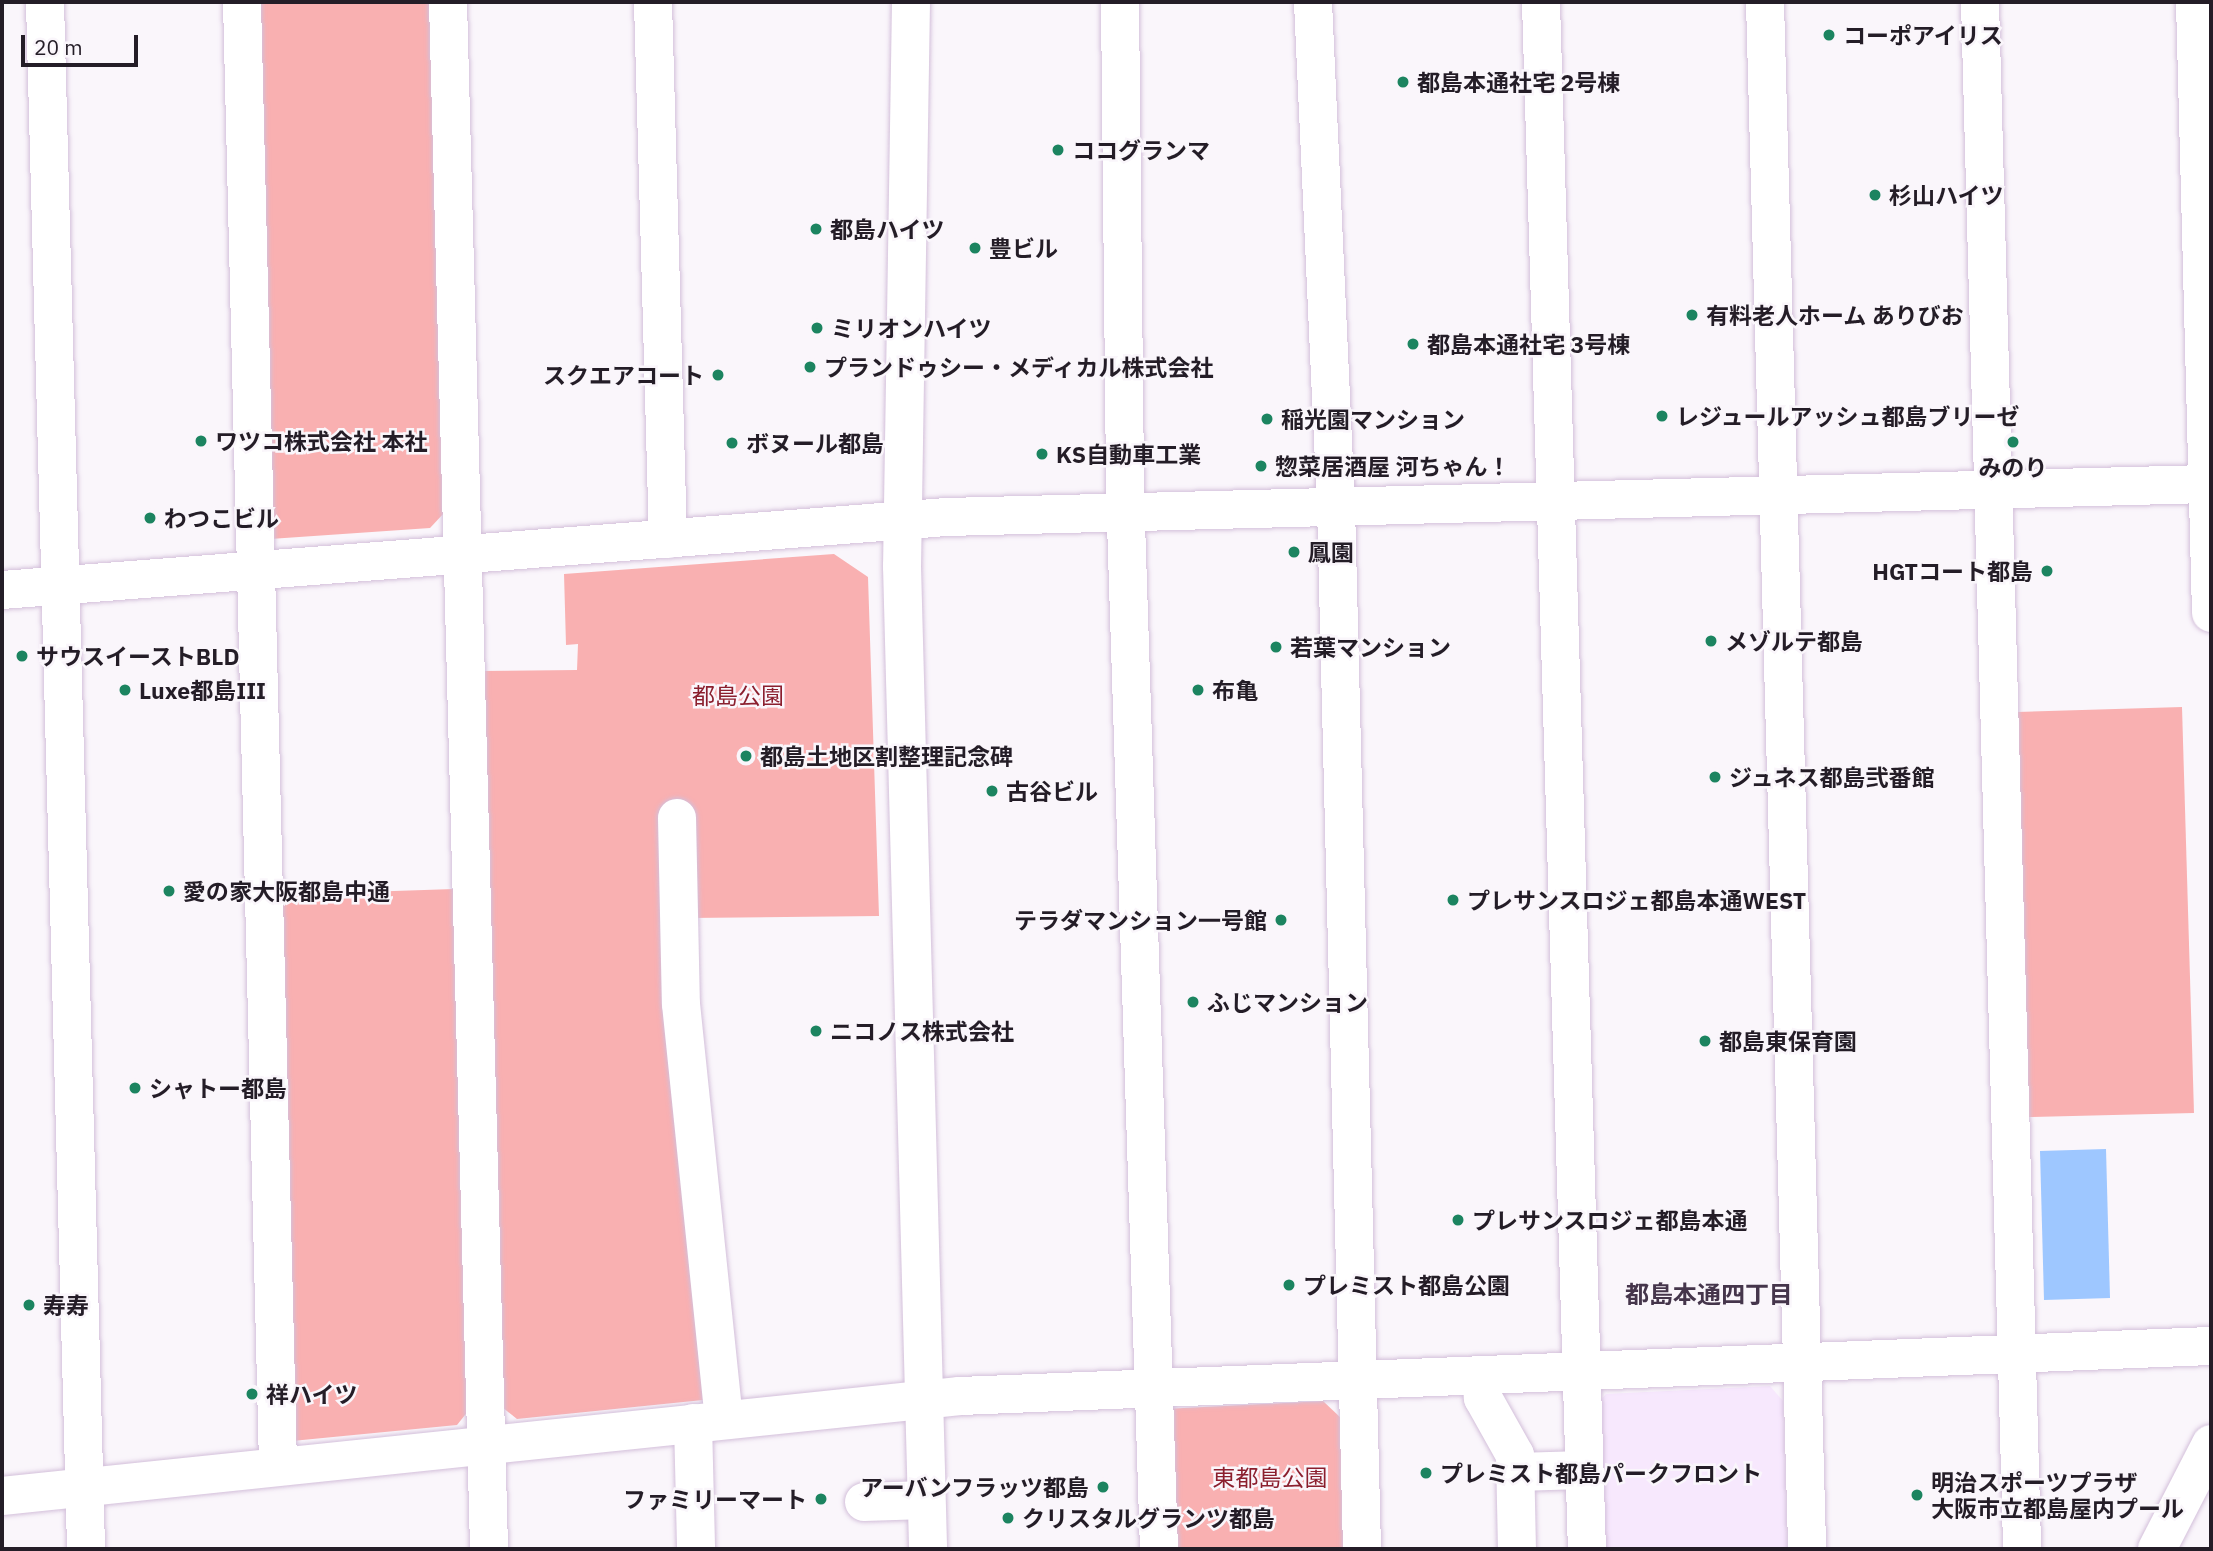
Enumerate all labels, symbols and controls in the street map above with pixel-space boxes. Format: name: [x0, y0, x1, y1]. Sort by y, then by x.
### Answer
scale bar: [24, 21, 142, 65]
place label: コーポアイリス: [1843, 21, 2004, 49]
marker: コーポアイリス: [1821, 27, 1837, 43]
text: 20 m: [34, 33, 83, 61]
place label: 都島本通社宅 2号棟: [1417, 68, 1620, 96]
marker: 都島本通社宅 2号棟: [1395, 74, 1411, 90]
place label: ココグランマ: [1072, 136, 1210, 164]
marker: ココグランマ: [1050, 142, 1066, 158]
place label: 杉山ハイツ: [1889, 181, 2004, 209]
marker: 杉山ハイツ: [1867, 187, 1883, 203]
place label: 都島ハイツ: [830, 215, 945, 243]
marker: 都島ハイツ: [808, 221, 824, 237]
place label: 豊ビル: [989, 234, 1058, 262]
marker: 豊ビル: [967, 240, 983, 256]
place label: 有料老人ホーム ありびお: [1706, 301, 1964, 329]
marker: 有料老人ホーム ありびお: [1684, 307, 1700, 323]
place label: ミリオンハイツ: [831, 314, 992, 342]
marker: ミリオンハイツ: [809, 320, 825, 336]
place label: 都島本通社宅 3号棟: [1427, 330, 1630, 358]
marker: 都島本通社宅 3号棟: [1405, 336, 1421, 352]
place label: プランドゥシー・メディカル株式会社: [824, 353, 1215, 381]
marker: プランドゥシー・メディカル株式会社: [802, 359, 818, 375]
place label: スクエアコート: [543, 361, 704, 389]
marker: スクエアコート: [710, 367, 726, 383]
place label: レジュールアッシュ都島ブリーゼ: [1676, 402, 2021, 430]
place label: 稲光園マンション: [1281, 405, 1465, 433]
marker: レジュールアッシュ都島ブリーゼ: [1654, 408, 1670, 424]
marker: 稲光園マンション: [1259, 411, 1275, 427]
place label: ワツコ株式会社 本社: [215, 427, 427, 455]
place label: ボヌール都島: [746, 429, 884, 457]
marker: ワツコ株式会社 本社: [193, 433, 209, 449]
marker: みのり: [2005, 434, 2021, 450]
marker: ボヌール都島: [724, 435, 740, 451]
place label: KS自動車工業: [1056, 440, 1201, 468]
marker: KS自動車工業: [1034, 446, 1050, 462]
place label: 惣菜居酒屋 河ちゃん！: [1275, 452, 1510, 480]
place label: みのり: [1979, 453, 2047, 481]
marker: 惣菜居酒屋 河ちゃん！: [1253, 458, 1269, 474]
place label: わつこビル: [164, 504, 279, 532]
marker: わつこビル: [142, 510, 158, 526]
place label: 鳳園: [1308, 538, 1354, 566]
marker: 鳳園: [1286, 544, 1302, 560]
place label: HGTコート都島: [1872, 557, 2033, 585]
marker: HGTコート都島: [2039, 563, 2055, 579]
place label: メゾルテ都島: [1725, 627, 1863, 655]
place label: 若葉マンション: [1290, 633, 1451, 661]
marker: メゾルテ都島: [1703, 633, 1719, 649]
marker: 若葉マンション: [1268, 639, 1284, 655]
place label: サウスイーストBLD: [36, 642, 241, 670]
marker: サウスイーストBLD: [14, 648, 30, 664]
place label: Luxe都島III: [139, 676, 266, 704]
place label: 布亀: [1212, 676, 1258, 704]
park label: 都島公園: [692, 681, 784, 709]
marker: Luxe都島III: [117, 682, 133, 698]
marker: 布亀: [1190, 682, 1206, 698]
place label: 都島土地区割整理記念碑: [760, 742, 1013, 770]
marker: 都島土地区割整理記念碑: [738, 748, 754, 764]
place label: ジュネス都島弐番館: [1729, 763, 1936, 791]
marker: ジュネス都島弐番館: [1707, 769, 1723, 785]
place label: 古谷ビル: [1006, 777, 1098, 805]
marker: 古谷ビル: [984, 783, 1000, 799]
place label: 愛の家大阪都島中通: [183, 877, 390, 905]
marker: 愛の家大阪都島中通: [161, 883, 177, 899]
place label: プレサンスロジェ都島本通WEST: [1467, 886, 1807, 914]
marker: プレサンスロジェ都島本通WEST: [1445, 892, 1461, 908]
place label: テラダマンション一号館: [1014, 906, 1267, 934]
marker: テラダマンション一号館: [1273, 912, 1289, 928]
place label: ふじマンション: [1207, 988, 1368, 1016]
marker: ふじマンション: [1185, 994, 1201, 1010]
place label: ニコノス株式会社: [830, 1017, 1014, 1045]
marker: ニコノス株式会社: [808, 1023, 824, 1039]
place label: 都島東保育園: [1719, 1027, 1857, 1055]
marker: 都島東保育園: [1697, 1033, 1713, 1049]
place label: シャトー都島: [149, 1074, 287, 1102]
marker: シャトー都島: [127, 1080, 143, 1096]
place label: プレサンスロジェ都島本通: [1472, 1206, 1748, 1234]
marker: プレサンスロジェ都島本通: [1450, 1212, 1466, 1228]
place label: プレミスト都島公園: [1303, 1271, 1510, 1299]
marker: プレミスト都島公園: [1281, 1277, 1297, 1293]
district label: 都島本通四丁目: [1625, 1281, 1793, 1309]
place label: 寿寿: [43, 1291, 89, 1319]
marker: 寿寿: [21, 1297, 37, 1313]
place label: 祥ハイツ: [266, 1380, 358, 1408]
marker: 祥ハイツ: [244, 1386, 260, 1402]
place label: プレミスト都島パークフロント: [1440, 1459, 1762, 1487]
park label: 東都島公園: [1213, 1463, 1327, 1491]
marker: プレミスト都島パークフロント: [1418, 1465, 1434, 1481]
place label: 明治スポーツプラザ 大阪市立都島屋内プール: [1931, 1468, 2184, 1522]
place label: アーバンフラッツ都島: [860, 1473, 1089, 1501]
marker: アーバンフラッツ都島: [1095, 1479, 1111, 1495]
place label: ファミリーマート: [623, 1485, 807, 1513]
marker: 明治スポーツプラザ 大阪市立都島屋内プール: [1909, 1487, 1925, 1503]
marker: ファミリーマート: [813, 1491, 829, 1507]
place label: クリスタルグランツ都島: [1022, 1504, 1275, 1532]
marker: クリスタルグランツ都島: [1000, 1510, 1016, 1526]

